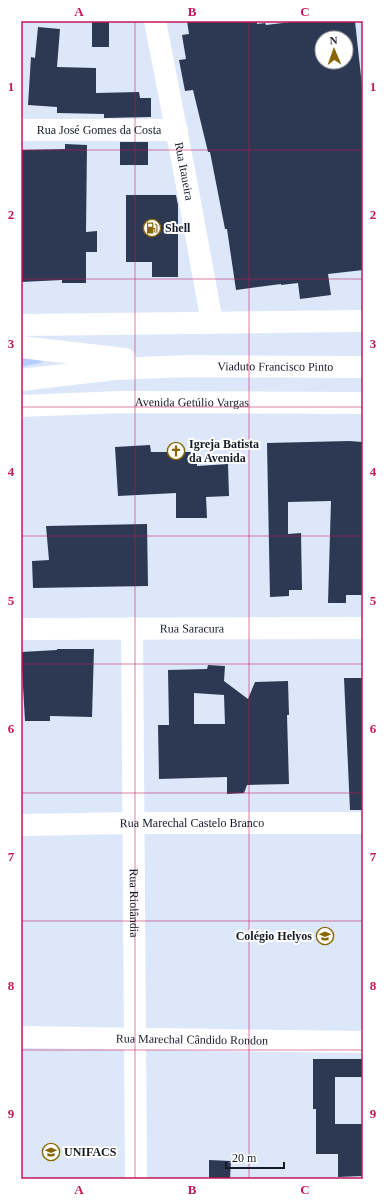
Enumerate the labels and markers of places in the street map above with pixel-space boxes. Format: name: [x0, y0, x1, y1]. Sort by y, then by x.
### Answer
fuel station icon: Shell: [142, 218, 162, 238]
place label: Shell: [165, 221, 191, 235]
place label: Igreja Batista da Avenida: [189, 437, 259, 465]
church icon: Igreja Batista da Avenida: [166, 441, 186, 461]
school or university icon: Colégio Helyos: [315, 926, 335, 946]
place label: Colégio Helyos: [236, 929, 312, 943]
school or university icon: UNIFACS: [41, 1142, 61, 1162]
place label: UNIFACS: [64, 1145, 117, 1159]

